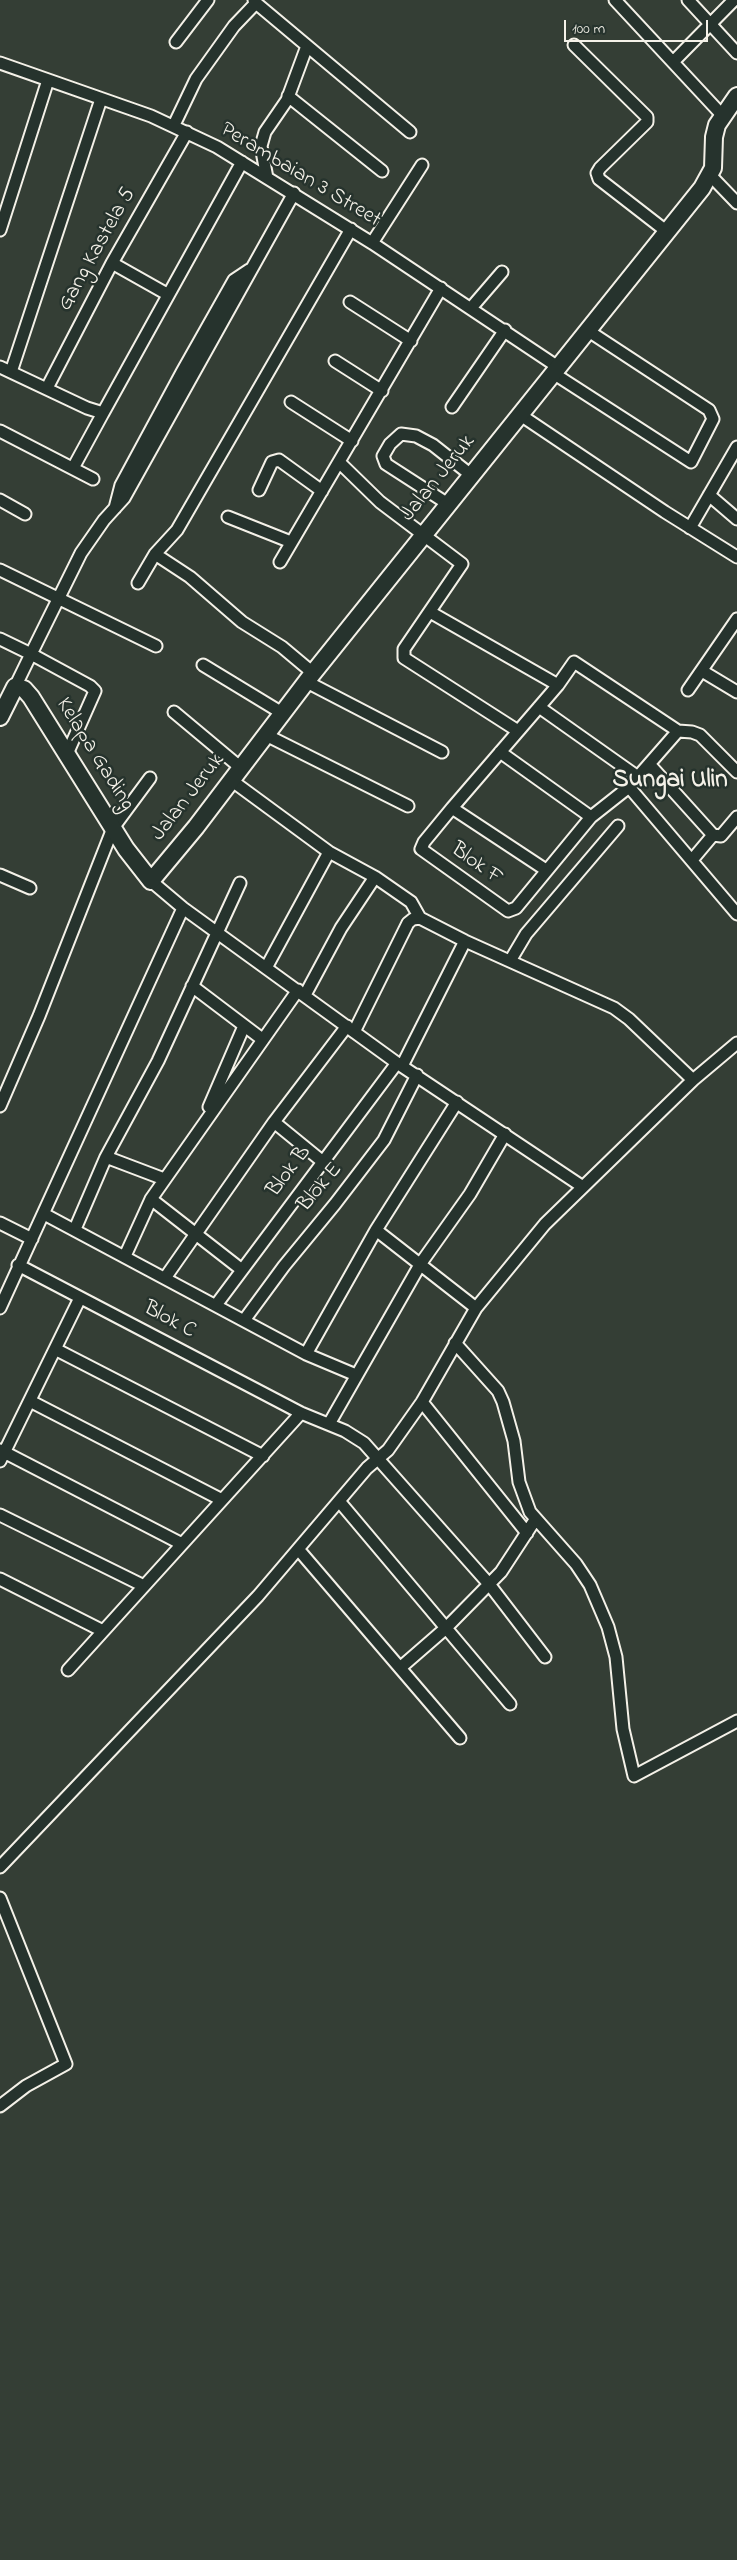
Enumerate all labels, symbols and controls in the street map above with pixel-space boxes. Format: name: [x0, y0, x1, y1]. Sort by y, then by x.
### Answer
scale bar: [567, 10, 711, 42]
text: 100 m: [572, 18, 605, 40]
street label: Perambaian 3 Street: [215, 118, 385, 234]
street label: Gang Kastela 5: [53, 184, 143, 316]
street label: Jalan Jeruk: [396, 430, 482, 528]
street label: Kelapa Gading: [49, 694, 139, 816]
street label: Jalan Jeruk: [147, 749, 231, 847]
district label: Sungai Ulin: [613, 767, 727, 797]
street label: Blok F: [445, 838, 507, 892]
street label: Blok B: [262, 1141, 318, 1203]
street label: Blok E: [293, 1158, 349, 1218]
street label: Blok C: [138, 1296, 200, 1346]

